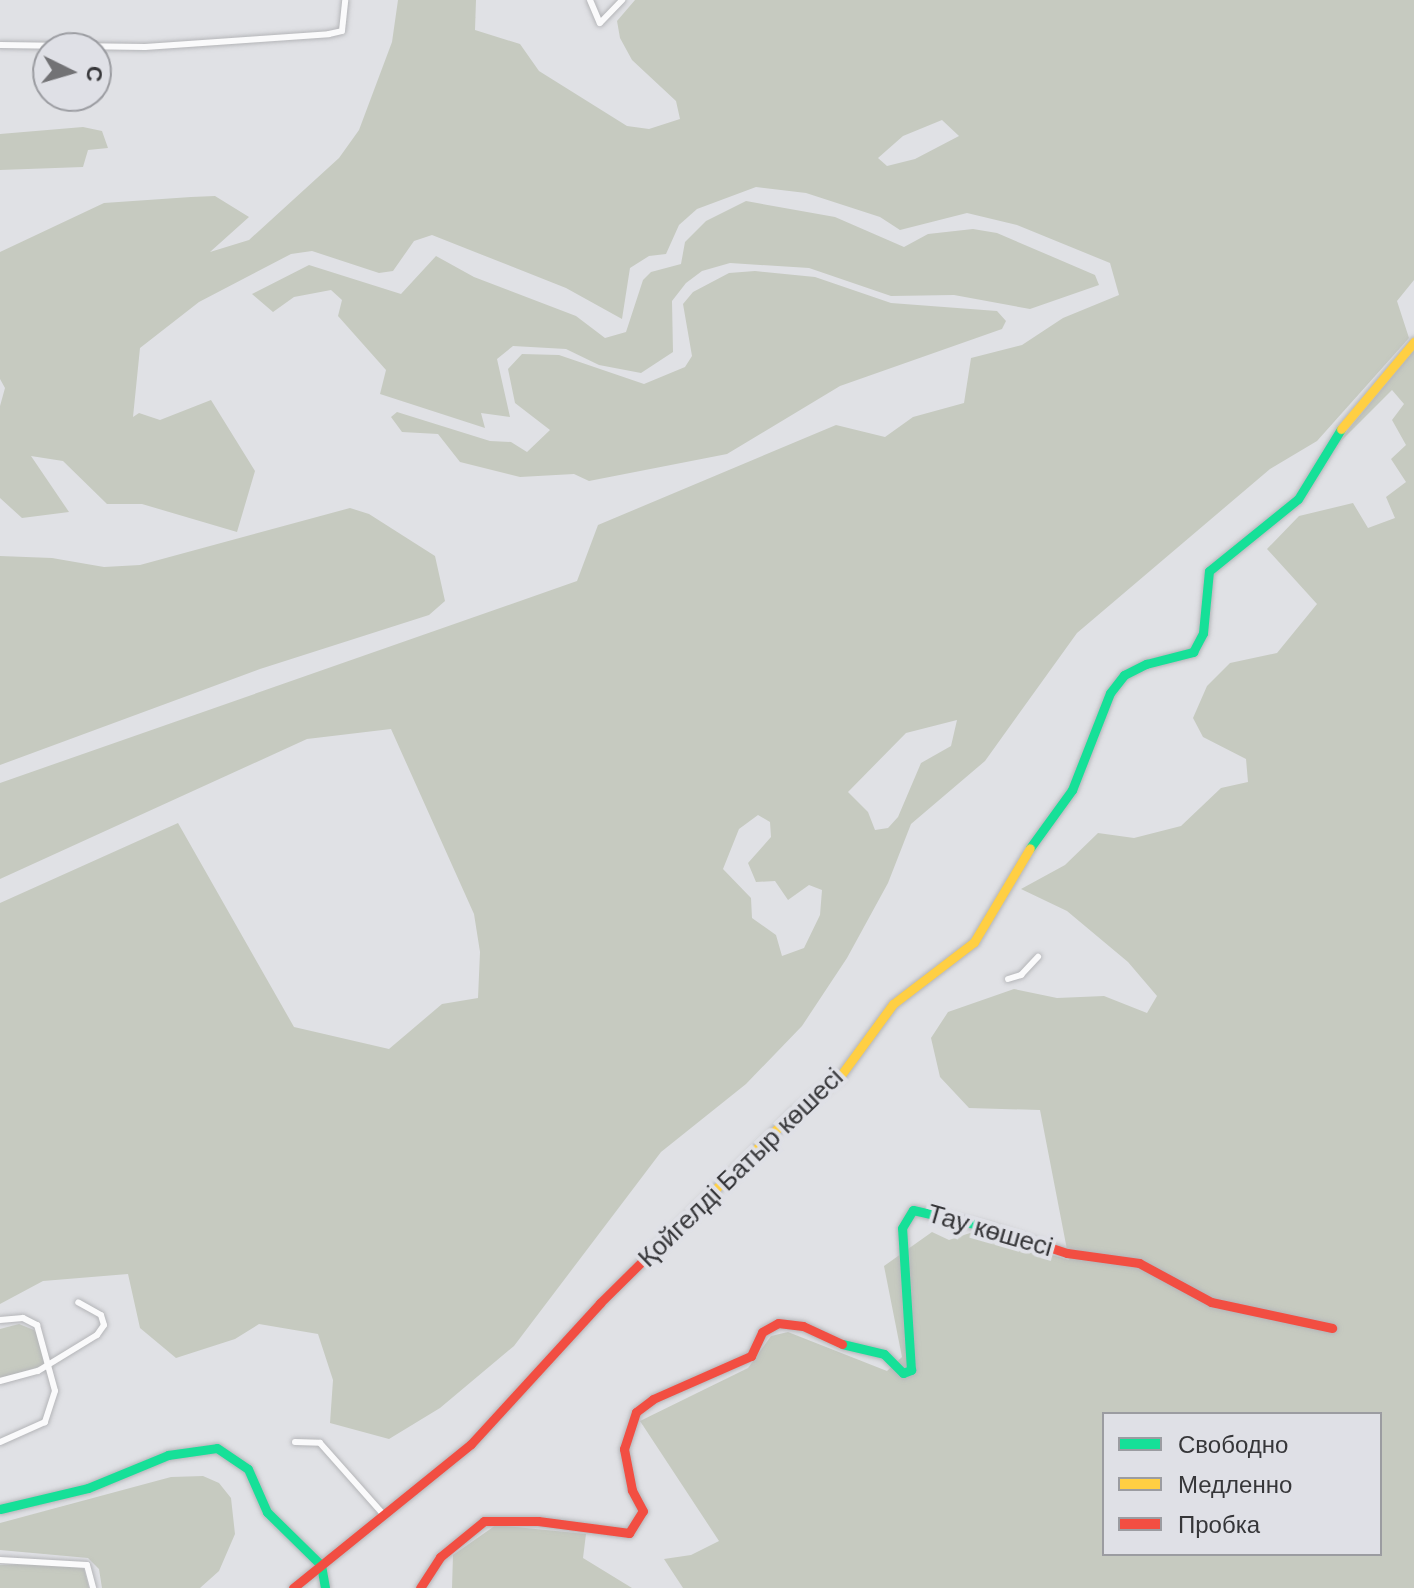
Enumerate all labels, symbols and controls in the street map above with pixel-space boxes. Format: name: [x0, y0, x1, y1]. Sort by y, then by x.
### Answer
north arrow: [32, 32, 112, 112]
text: С: [79, 65, 110, 83]
street label: Қойгелді Батыр көшесі: [632, 1062, 850, 1274]
street label: Тау көшесі: [924, 1198, 1056, 1264]
legend: [1102, 1412, 1382, 1556]
text: Свободно: [1178, 1429, 1288, 1460]
text: Медленно: [1178, 1469, 1292, 1500]
text: Пробка: [1178, 1509, 1260, 1540]

